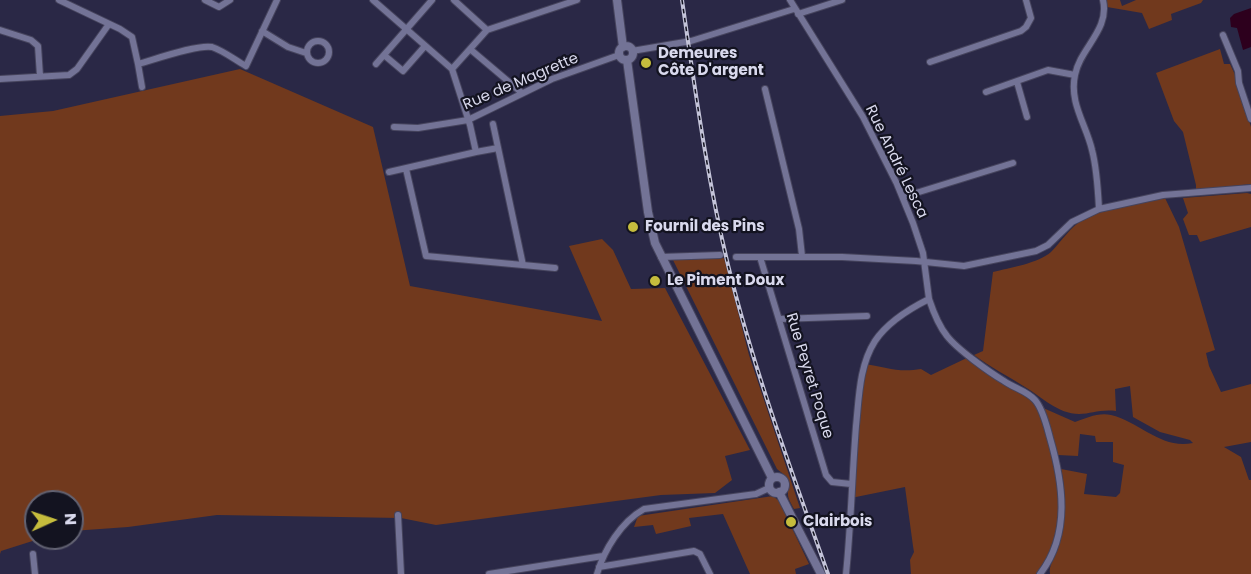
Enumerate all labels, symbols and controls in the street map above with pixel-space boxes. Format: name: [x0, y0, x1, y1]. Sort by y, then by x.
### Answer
place label: Demeures Côte D'argent: [658, 45, 764, 80]
street label: Rue de Magrette: [461, 50, 581, 114]
marker: Demeures Côte D'argent: [639, 56, 653, 70]
street label: Rue André Lesca: [861, 102, 931, 222]
place label: Fournil des Pins: [645, 218, 765, 236]
marker: Fournil des Pins: [626, 220, 640, 234]
place label: Le Piment Doux: [667, 272, 784, 290]
marker: Le Piment Doux: [648, 274, 662, 288]
street label: Rue Peyret Poque: [781, 311, 837, 441]
north arrow: [24, 490, 84, 550]
text: N: [59, 513, 82, 526]
place label: Clairbois: [803, 513, 872, 531]
marker: Clairbois: [784, 515, 798, 529]

